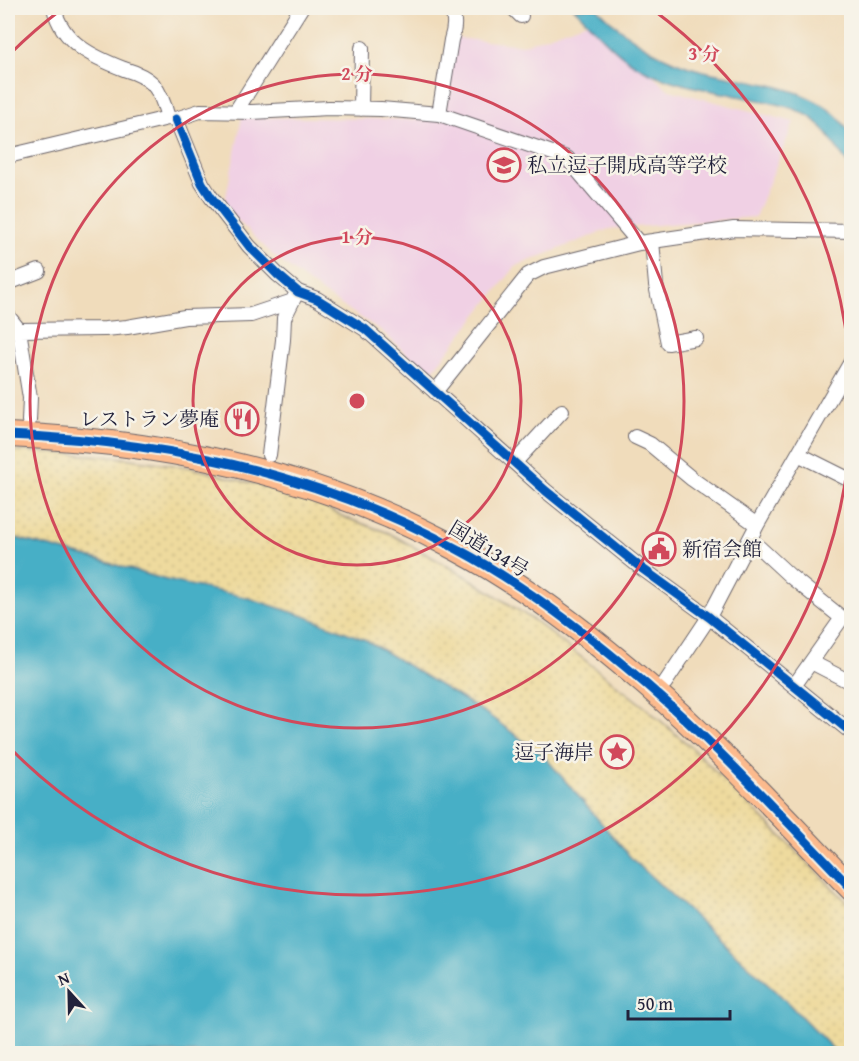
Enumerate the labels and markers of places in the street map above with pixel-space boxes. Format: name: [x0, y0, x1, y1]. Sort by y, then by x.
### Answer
school or university icon: 私立逗子開成高等学校: [486, 147, 522, 183]
place label: 私立逗子開成高等学校: [527, 150, 727, 179]
centre of rings: [347, 391, 367, 411]
restaurant icon: レストラン夢庵: [224, 401, 260, 437]
place label: レストラン夢庵: [80, 404, 219, 433]
public building icon: 新宿会館: [641, 531, 677, 567]
place label: 新宿会館: [682, 534, 762, 563]
place icon: 逗子海岸: [599, 734, 635, 770]
place label: 逗子海岸: [514, 737, 594, 766]

